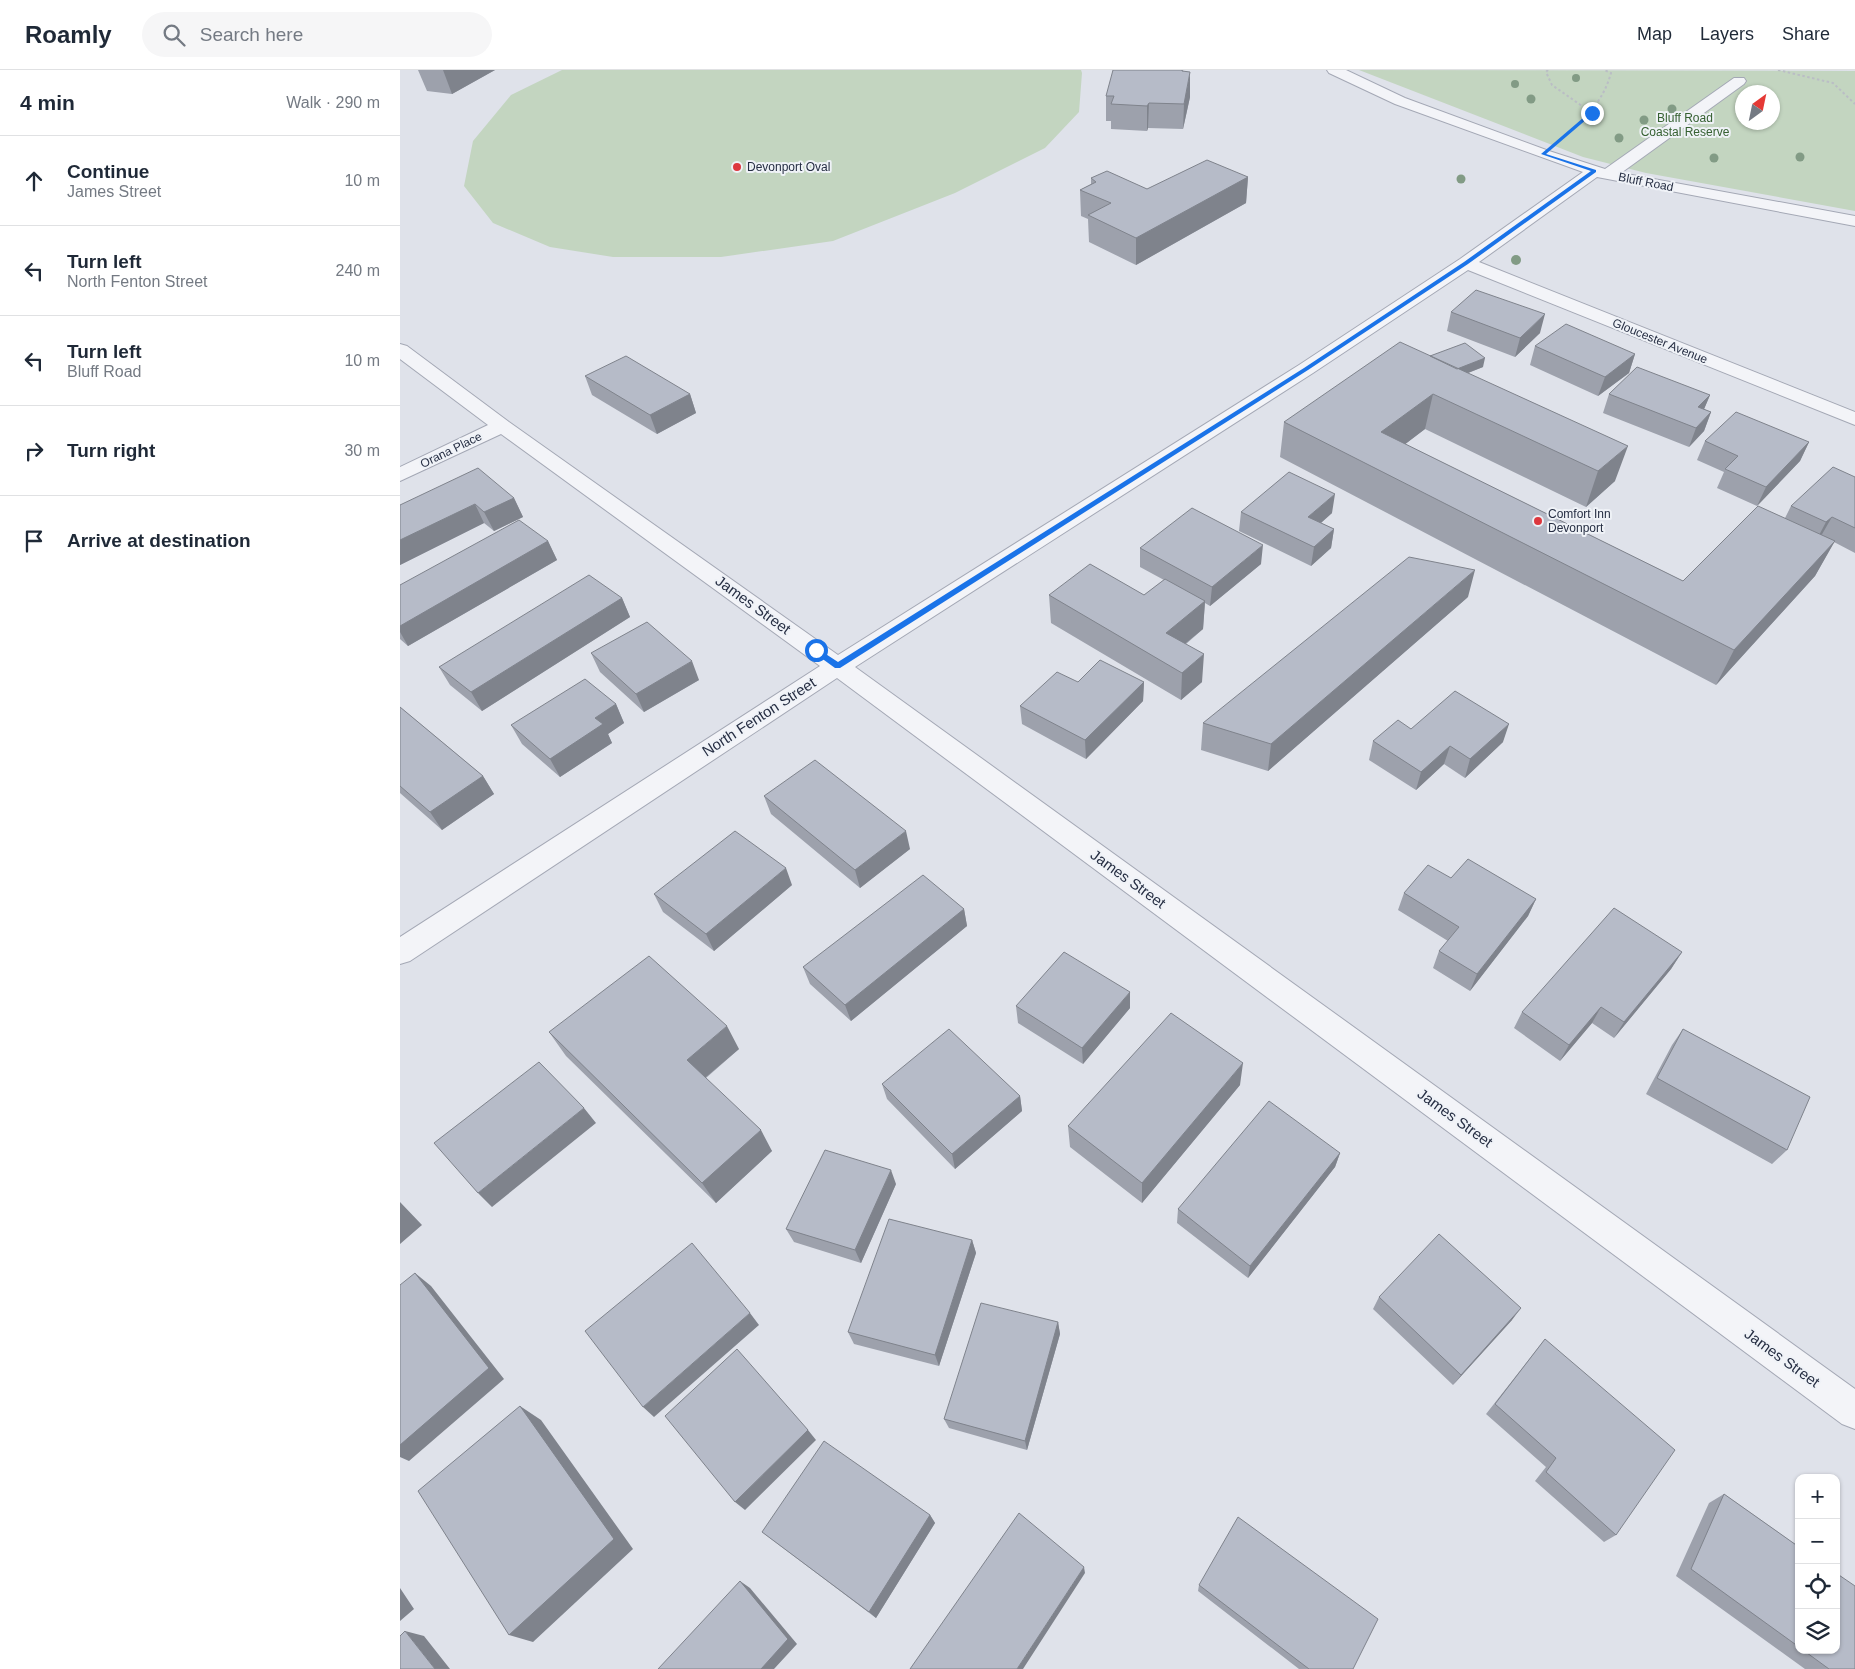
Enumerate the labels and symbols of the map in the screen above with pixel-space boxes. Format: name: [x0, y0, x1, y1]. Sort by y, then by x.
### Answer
north arrow: [1735, 85, 1780, 130]
route end: [1581, 102, 1604, 125]
park label: Bluff Road Coastal Reserve: [1641, 111, 1730, 139]
place label: Devonport Oval: [747, 160, 830, 174]
marker: Devonport Oval: [731, 161, 743, 173]
street label: Bluff Road: [1617, 170, 1675, 194]
street label: Gloucester Avenue: [1610, 316, 1710, 367]
street label: Orana Place: [418, 429, 484, 471]
place label: Comfort Inn Devonport: [1548, 507, 1611, 535]
marker: Comfort Inn Devonport: [1532, 515, 1544, 527]
street label: James Street: [713, 572, 795, 638]
route start: [805, 639, 828, 662]
street label: North Fenton Street: [699, 673, 819, 760]
street label: James Street: [1088, 846, 1170, 912]
street label: James Street: [1415, 1085, 1497, 1151]
street label: James Street: [1742, 1325, 1824, 1391]

